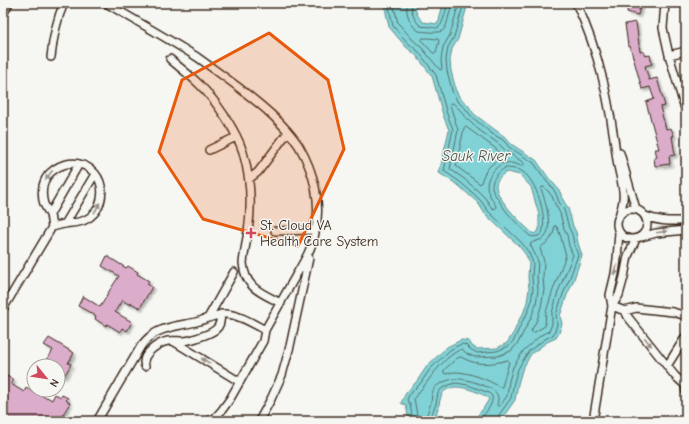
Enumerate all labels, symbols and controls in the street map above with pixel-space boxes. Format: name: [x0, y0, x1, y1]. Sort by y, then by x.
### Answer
water label: Sauk River: [442, 147, 511, 165]
one-way arrow: [45, 170, 53, 181]
one-way arrow: [94, 202, 101, 214]
place label: St. Cloud VA Health Care System: [260, 217, 378, 250]
marker: St. Cloud VA Health Care System: [245, 227, 257, 239]
one-way arrow: [656, 229, 668, 235]
one-way arrow: [613, 263, 619, 276]
one-way arrow: [644, 336, 652, 347]
north arrow: [26, 358, 66, 398]
one-way arrow: [200, 358, 212, 365]
text: N: [47, 376, 62, 389]

